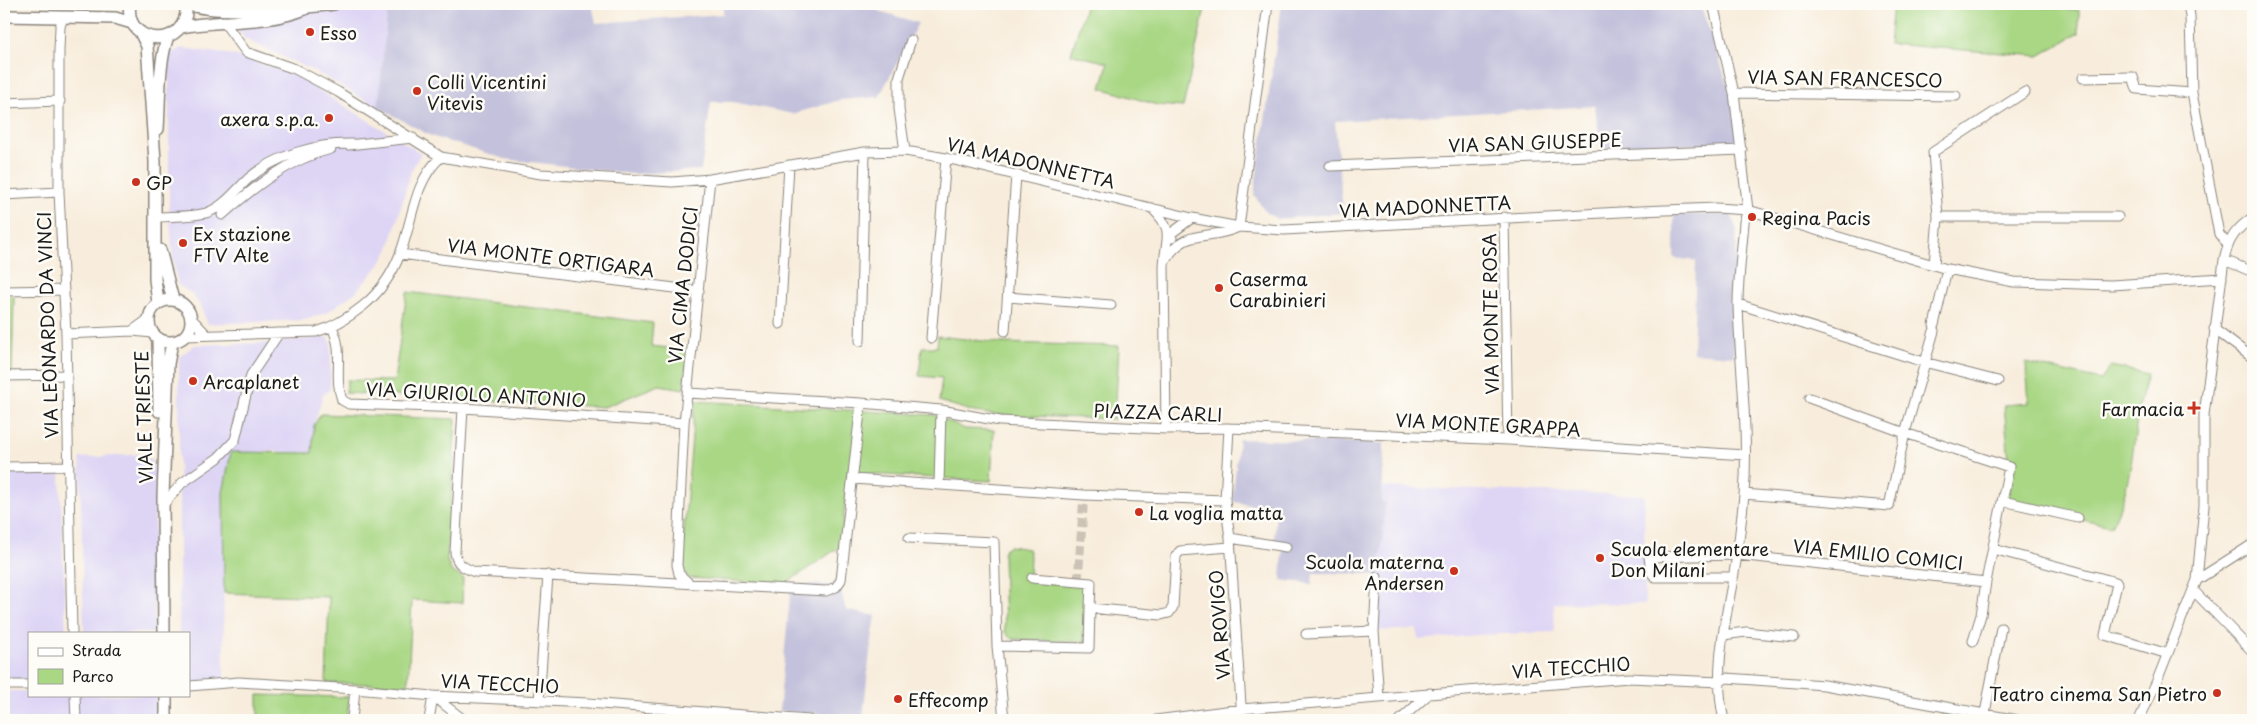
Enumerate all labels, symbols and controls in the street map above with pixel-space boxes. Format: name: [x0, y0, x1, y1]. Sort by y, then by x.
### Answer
place label: Esso: [320, 19, 357, 46]
marker: Esso: [304, 26, 316, 38]
street label: VIA SAN FRANCESCO: [1747, 63, 1943, 93]
place label: Colli Vicentini Vitevis: [427, 68, 547, 116]
marker: Colli Vicentini Vitevis: [411, 85, 423, 97]
place label: axera s.p.a.: [220, 105, 319, 132]
marker: axera s.p.a.: [323, 112, 335, 124]
street label: VIA SAN GIUSEPPE: [1448, 125, 1622, 159]
street label: VIA MADONNETTA: [944, 129, 1118, 195]
place label: GP: [146, 169, 172, 196]
marker: GP: [130, 176, 142, 188]
street label: VIA MADONNETTA: [1338, 188, 1512, 224]
place label: Regina Pacis: [1762, 204, 1870, 231]
street label: VIA CIMA DODICI: [660, 205, 704, 365]
street label: VIA LEONARDO DA VINCI: [30, 211, 64, 439]
marker: Regina Pacis: [1746, 211, 1758, 223]
place label: Ex stazione FTV Alte: [193, 220, 291, 268]
street label: VIA MONTE ORTIGARA: [446, 231, 656, 283]
street label: VIA MONTE ROSA: [1475, 233, 1505, 395]
marker: Ex stazione FTV Alte: [177, 237, 189, 249]
place label: Caserma Carabinieri: [1229, 265, 1326, 313]
marker: Caserma Carabinieri: [1213, 282, 1225, 294]
street label: VIALE TRIESTE: [127, 350, 159, 484]
place label: Arcaplanet: [203, 368, 299, 395]
marker: Arcaplanet: [187, 375, 199, 387]
street label: VIA GIURIOLO ANTONIO: [365, 375, 587, 413]
place label: Farmacia: [2101, 395, 2184, 422]
street label: PIAZZA CARLI: [1093, 396, 1223, 428]
marker: Farmacia: [2188, 402, 2200, 414]
street label: VIA MONTE GRAPPA: [1395, 406, 1581, 442]
place label: La voglia matta: [1149, 499, 1284, 526]
marker: La voglia matta: [1133, 506, 1145, 518]
street label: VIA EMILIO COMICI: [1792, 532, 1964, 576]
place label: Scuola elementare Don Milani: [1610, 535, 1769, 583]
place label: Scuola materna Andersen: [1305, 548, 1445, 596]
marker: Scuola elementare Don Milani: [1594, 552, 1606, 564]
marker: Scuola materna Andersen: [1448, 565, 1460, 577]
street label: VIA ROVIGO: [1202, 569, 1236, 681]
legend: [28, 632, 190, 696]
text: Strada: [72, 638, 122, 661]
street label: VIA TECCHIO: [1511, 649, 1631, 685]
text: Parco: [72, 664, 114, 687]
street label: VIA TECCHIO: [440, 666, 560, 700]
place label: Teatro cinema San Pietro: [1989, 680, 2207, 707]
place label: Effecomp: [908, 686, 989, 713]
marker: Teatro cinema San Pietro: [2211, 687, 2223, 699]
marker: Effecomp: [892, 693, 904, 705]

